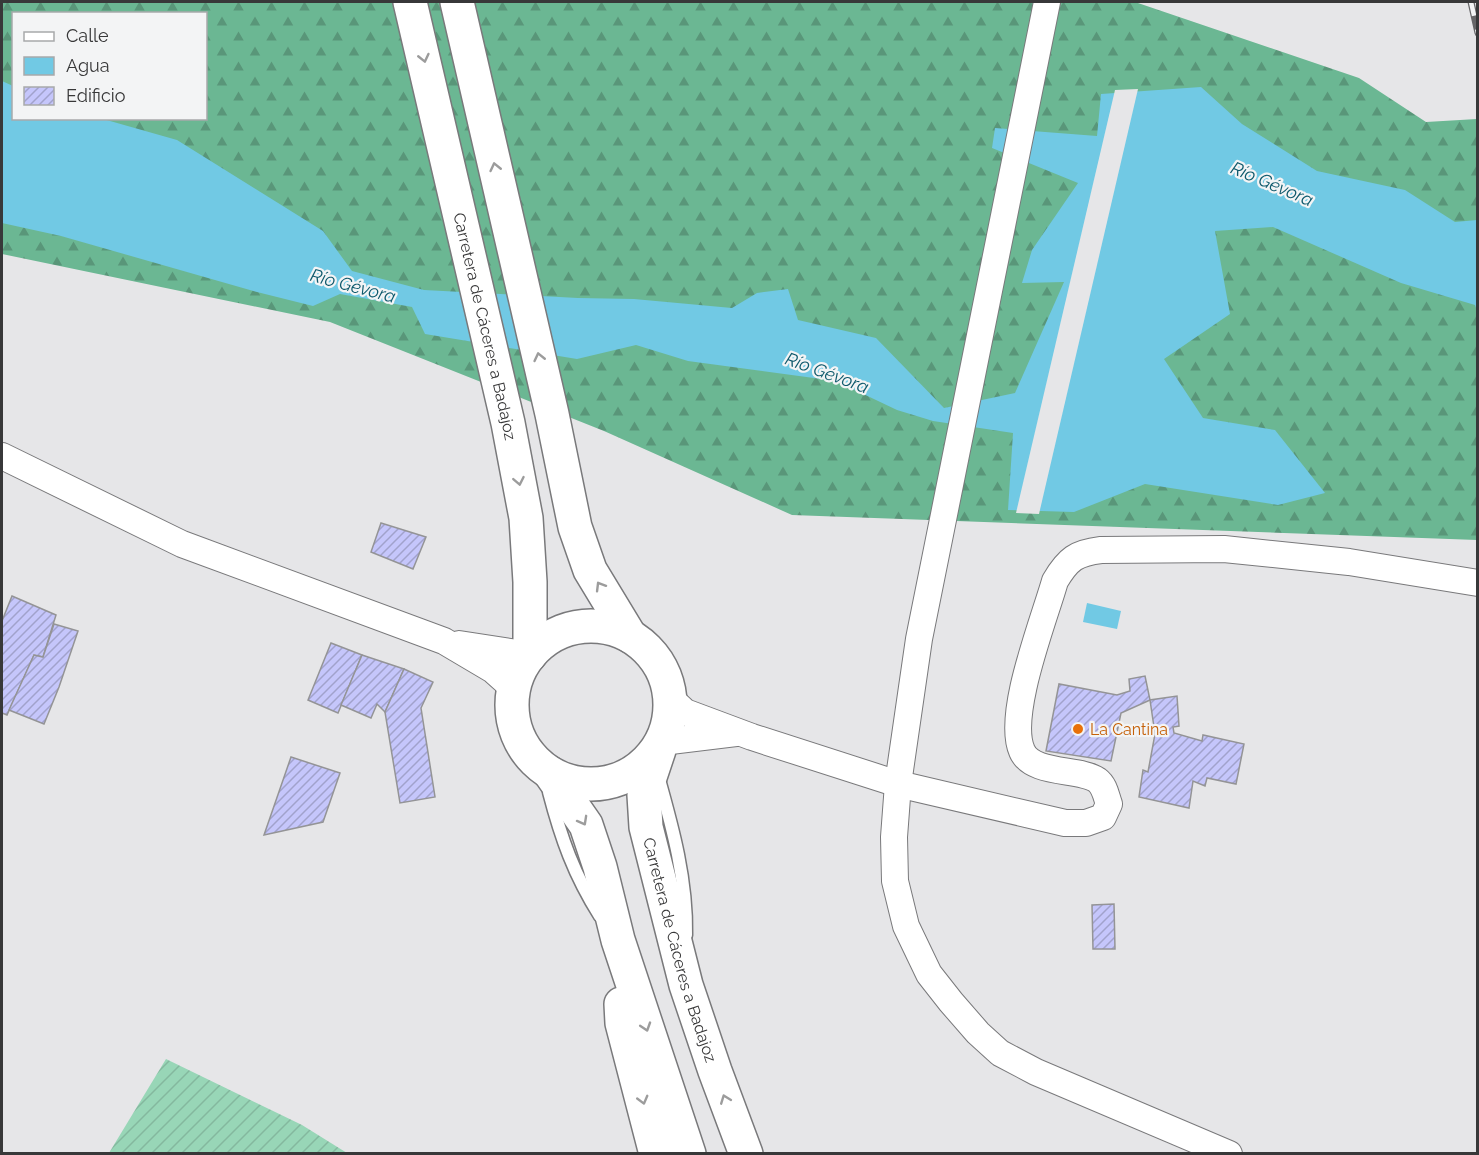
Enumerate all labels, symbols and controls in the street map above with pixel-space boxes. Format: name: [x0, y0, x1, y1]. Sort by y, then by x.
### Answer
legend: [12, 12, 207, 120]
text: Calle: [66, 25, 109, 46]
one-way arrow: [416, 53, 429, 63]
text: Agua: [66, 55, 110, 76]
text: Edificio: [66, 85, 126, 106]
water label: Río Gévora: [1228, 157, 1317, 210]
one-way arrow: [490, 162, 503, 172]
street label: Carretera de Cáceres a Badajoz: [449, 211, 520, 442]
water label: Río Gévora: [308, 264, 398, 307]
water label: Río Gévora: [783, 348, 872, 397]
one-way arrow: [533, 352, 546, 362]
one-way arrow: [512, 475, 525, 485]
one-way arrow: [596, 582, 608, 592]
place label: La Cantina: [1090, 720, 1168, 739]
marker: La Cantina: [1071, 722, 1085, 736]
one-way arrow: [575, 815, 587, 825]
street label: Carretera de Cáceres a Badajoz: [639, 836, 720, 1065]
one-way arrow: [639, 1021, 651, 1032]
one-way arrow: [720, 1094, 732, 1105]
one-way arrow: [635, 1095, 648, 1105]

